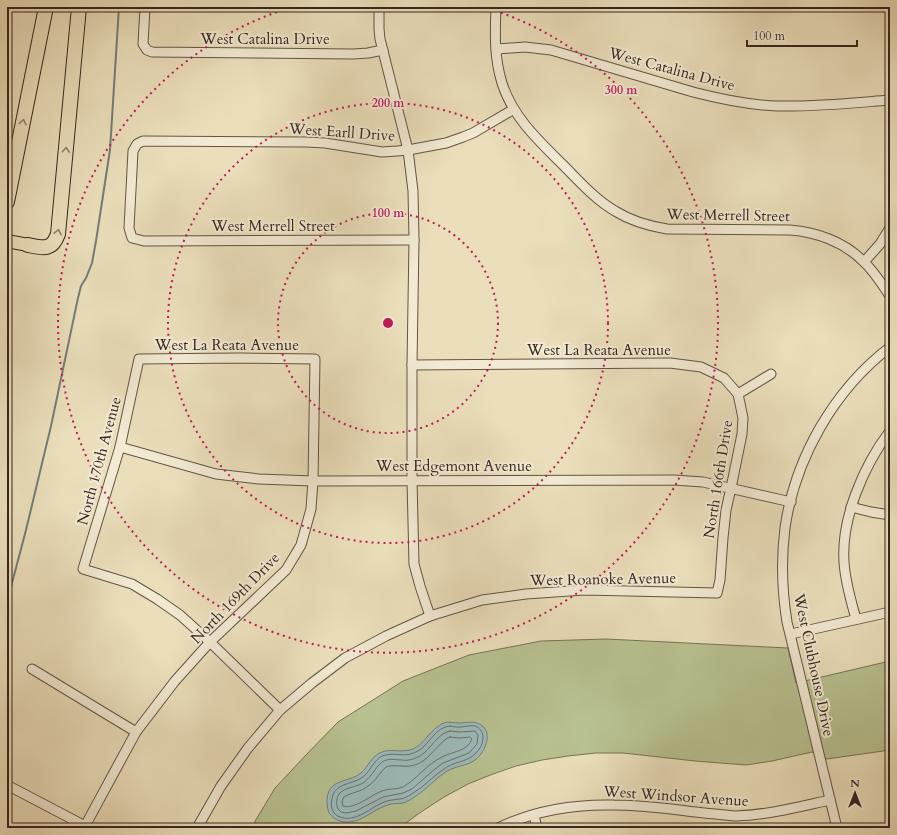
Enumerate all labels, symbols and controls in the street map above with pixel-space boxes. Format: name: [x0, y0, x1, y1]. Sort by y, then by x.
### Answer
scale bar: [747, 22, 857, 48]
text: 100 m: [753, 28, 786, 44]
street label: West Catalina Drive: [199, 29, 330, 49]
street label: West Catalina Drive: [606, 42, 737, 95]
text: 300 m: [605, 82, 638, 98]
text: 200 m: [372, 95, 405, 111]
street label: West Earll Drive: [287, 118, 396, 146]
one-way arrow: [18, 119, 26, 125]
one-way arrow: [61, 147, 70, 153]
street label: West Merrell Street: [665, 204, 790, 226]
text: 100 m: [372, 205, 405, 221]
street label: West Merrell Street: [210, 216, 335, 236]
one-way arrow: [53, 229, 61, 235]
centre of rings: [381, 316, 395, 330]
street label: West La Reata Avenue: [154, 335, 299, 355]
street label: West La Reata Avenue: [526, 340, 671, 360]
street label: North 170th Avenue: [72, 394, 126, 527]
street label: North 166th Drive: [699, 418, 737, 540]
street label: West Edgemont Avenue: [375, 456, 532, 476]
street label: North 169th Drive: [186, 548, 284, 648]
street label: West Roanoke Avenue: [529, 568, 676, 590]
street label: West Clubhouse Drive: [789, 591, 839, 738]
north arrow: [835, 773, 875, 813]
text: N: [850, 776, 860, 791]
street label: West Windsor Avenue: [602, 781, 750, 811]

